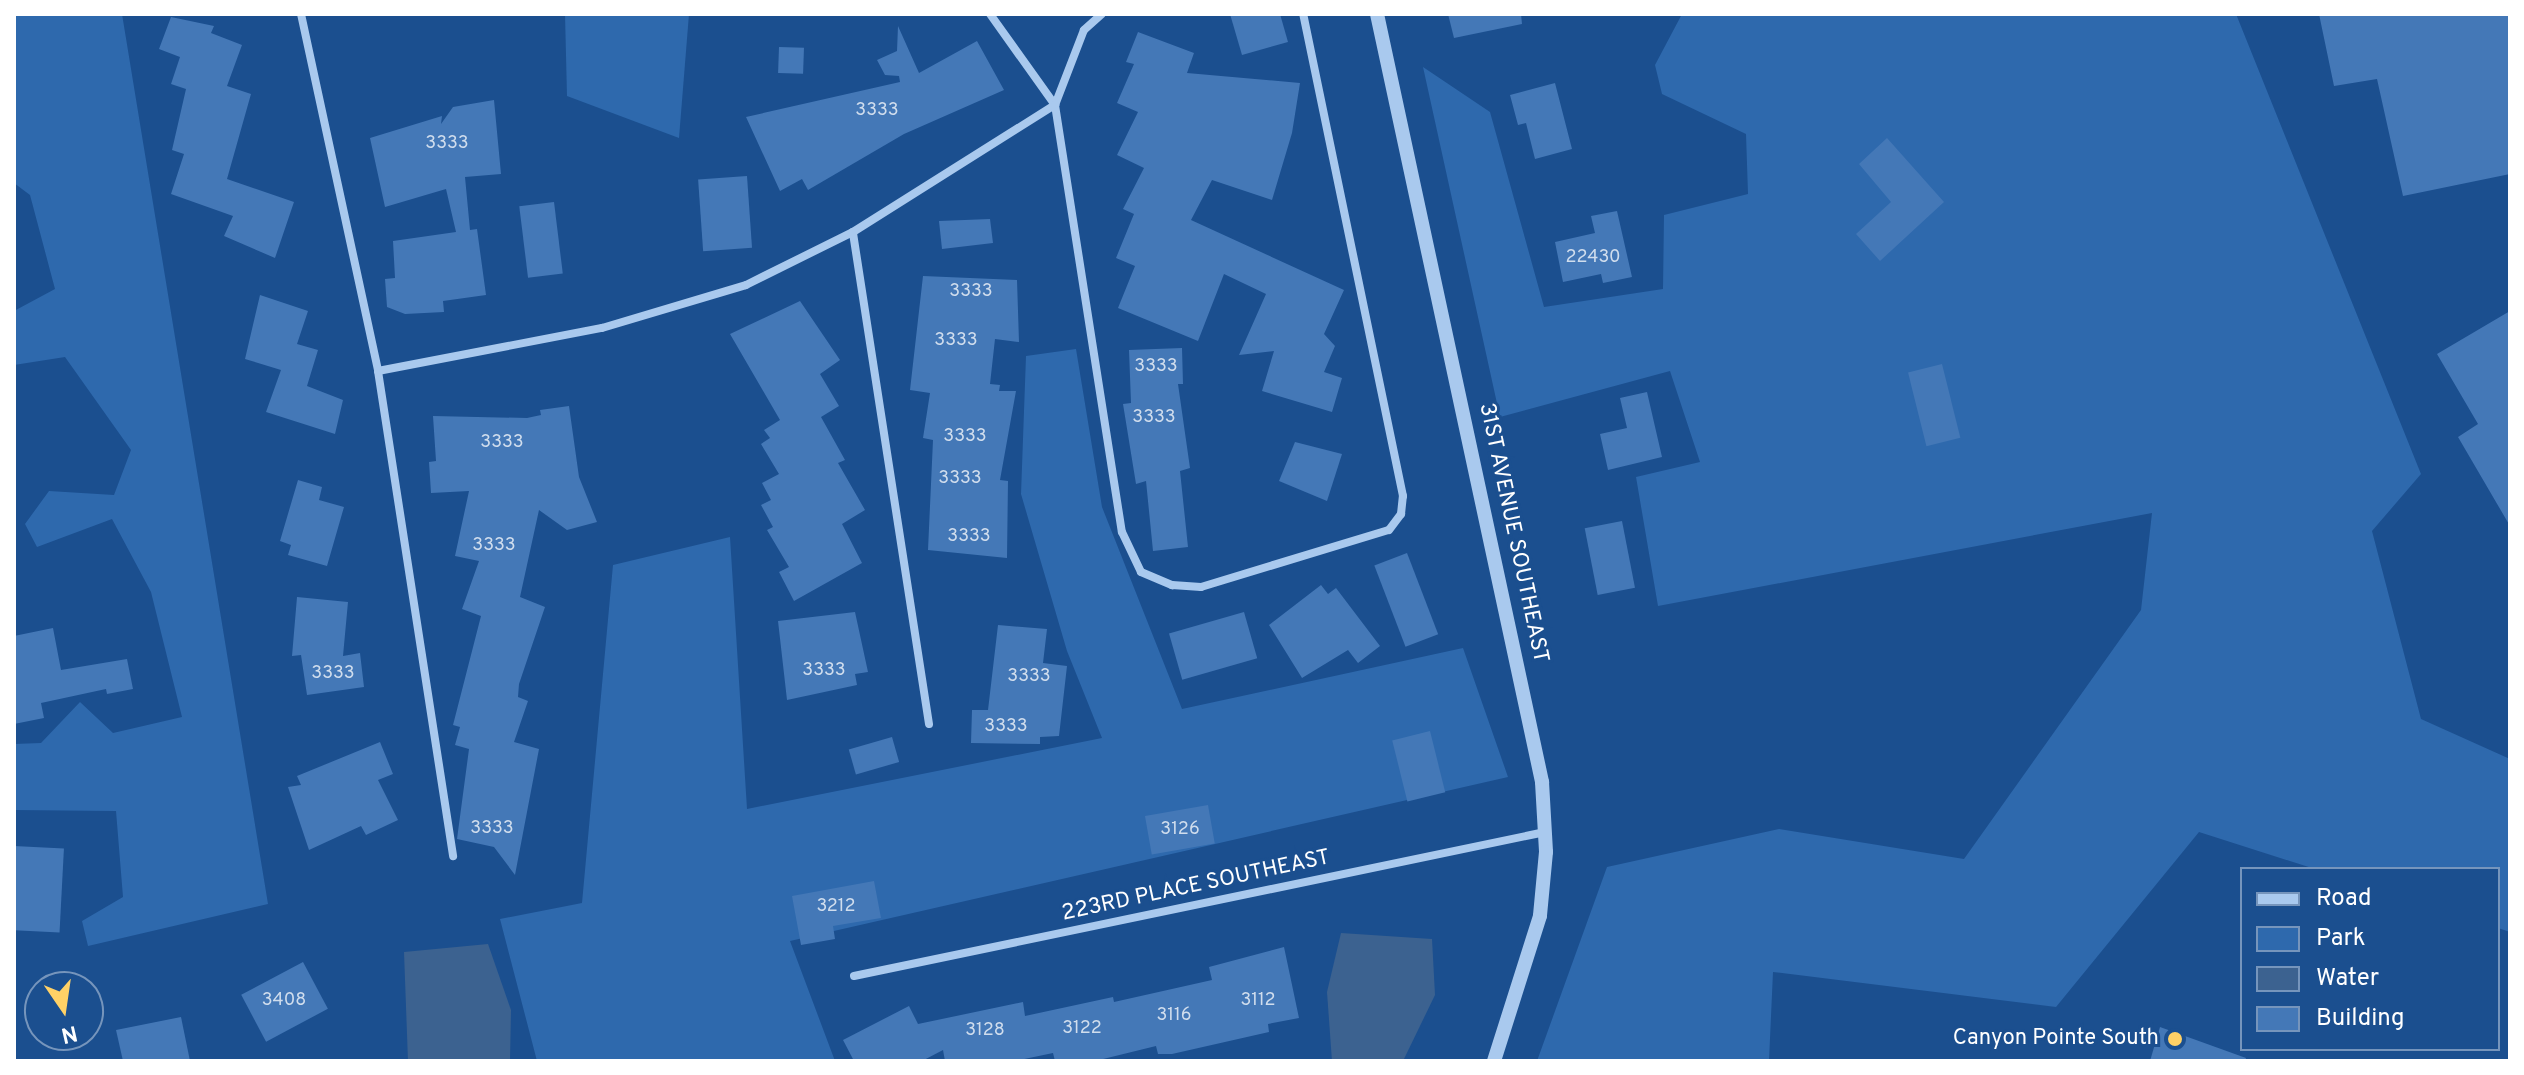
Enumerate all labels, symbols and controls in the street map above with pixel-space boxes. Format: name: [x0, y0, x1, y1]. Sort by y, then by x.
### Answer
house number: 3333: [855, 100, 899, 122]
house number: 3333: [425, 133, 469, 155]
house number: 22430: [1565, 247, 1621, 269]
house number: 3333: [949, 281, 993, 303]
house number: 3333: [934, 330, 978, 352]
house number: 3333: [1134, 356, 1178, 378]
street label: 31ST AVENUE SOUTHEAST: [1472, 400, 1554, 666]
house number: 3333: [1132, 407, 1176, 429]
house number: 3333: [943, 426, 987, 448]
house number: 3333: [480, 432, 524, 454]
house number: 3333: [938, 468, 982, 490]
house number: 3333: [947, 526, 991, 548]
house number: 3333: [472, 535, 516, 557]
house number: 3333: [802, 660, 846, 682]
house number: 3333: [311, 663, 355, 685]
house number: 3333: [1007, 666, 1051, 688]
house number: 3333: [984, 716, 1028, 738]
house number: 3333: [470, 818, 514, 840]
house number: 3126: [1160, 819, 1200, 841]
street label: 223RD PLACE SOUTHEAST: [1059, 845, 1333, 927]
legend: [2240, 867, 2500, 1051]
text: Road: [2316, 884, 2372, 914]
house number: 3212: [816, 896, 856, 918]
text: Park: [2316, 924, 2366, 954]
text: Water: [2316, 964, 2379, 994]
north arrow: [24, 971, 104, 1051]
house number: 3408: [262, 990, 306, 1012]
house number: 3112: [1240, 990, 1276, 1012]
text: Building: [2316, 1004, 2405, 1034]
house number: 3116: [1157, 1005, 1191, 1027]
text: N: [58, 1018, 80, 1048]
house number: 3122: [1062, 1018, 1102, 1040]
house number: 3128: [965, 1020, 1005, 1042]
place label: Canyon Pointe South: [1953, 1026, 2159, 1052]
marker: Canyon Pointe South: [2166, 1030, 2184, 1048]

